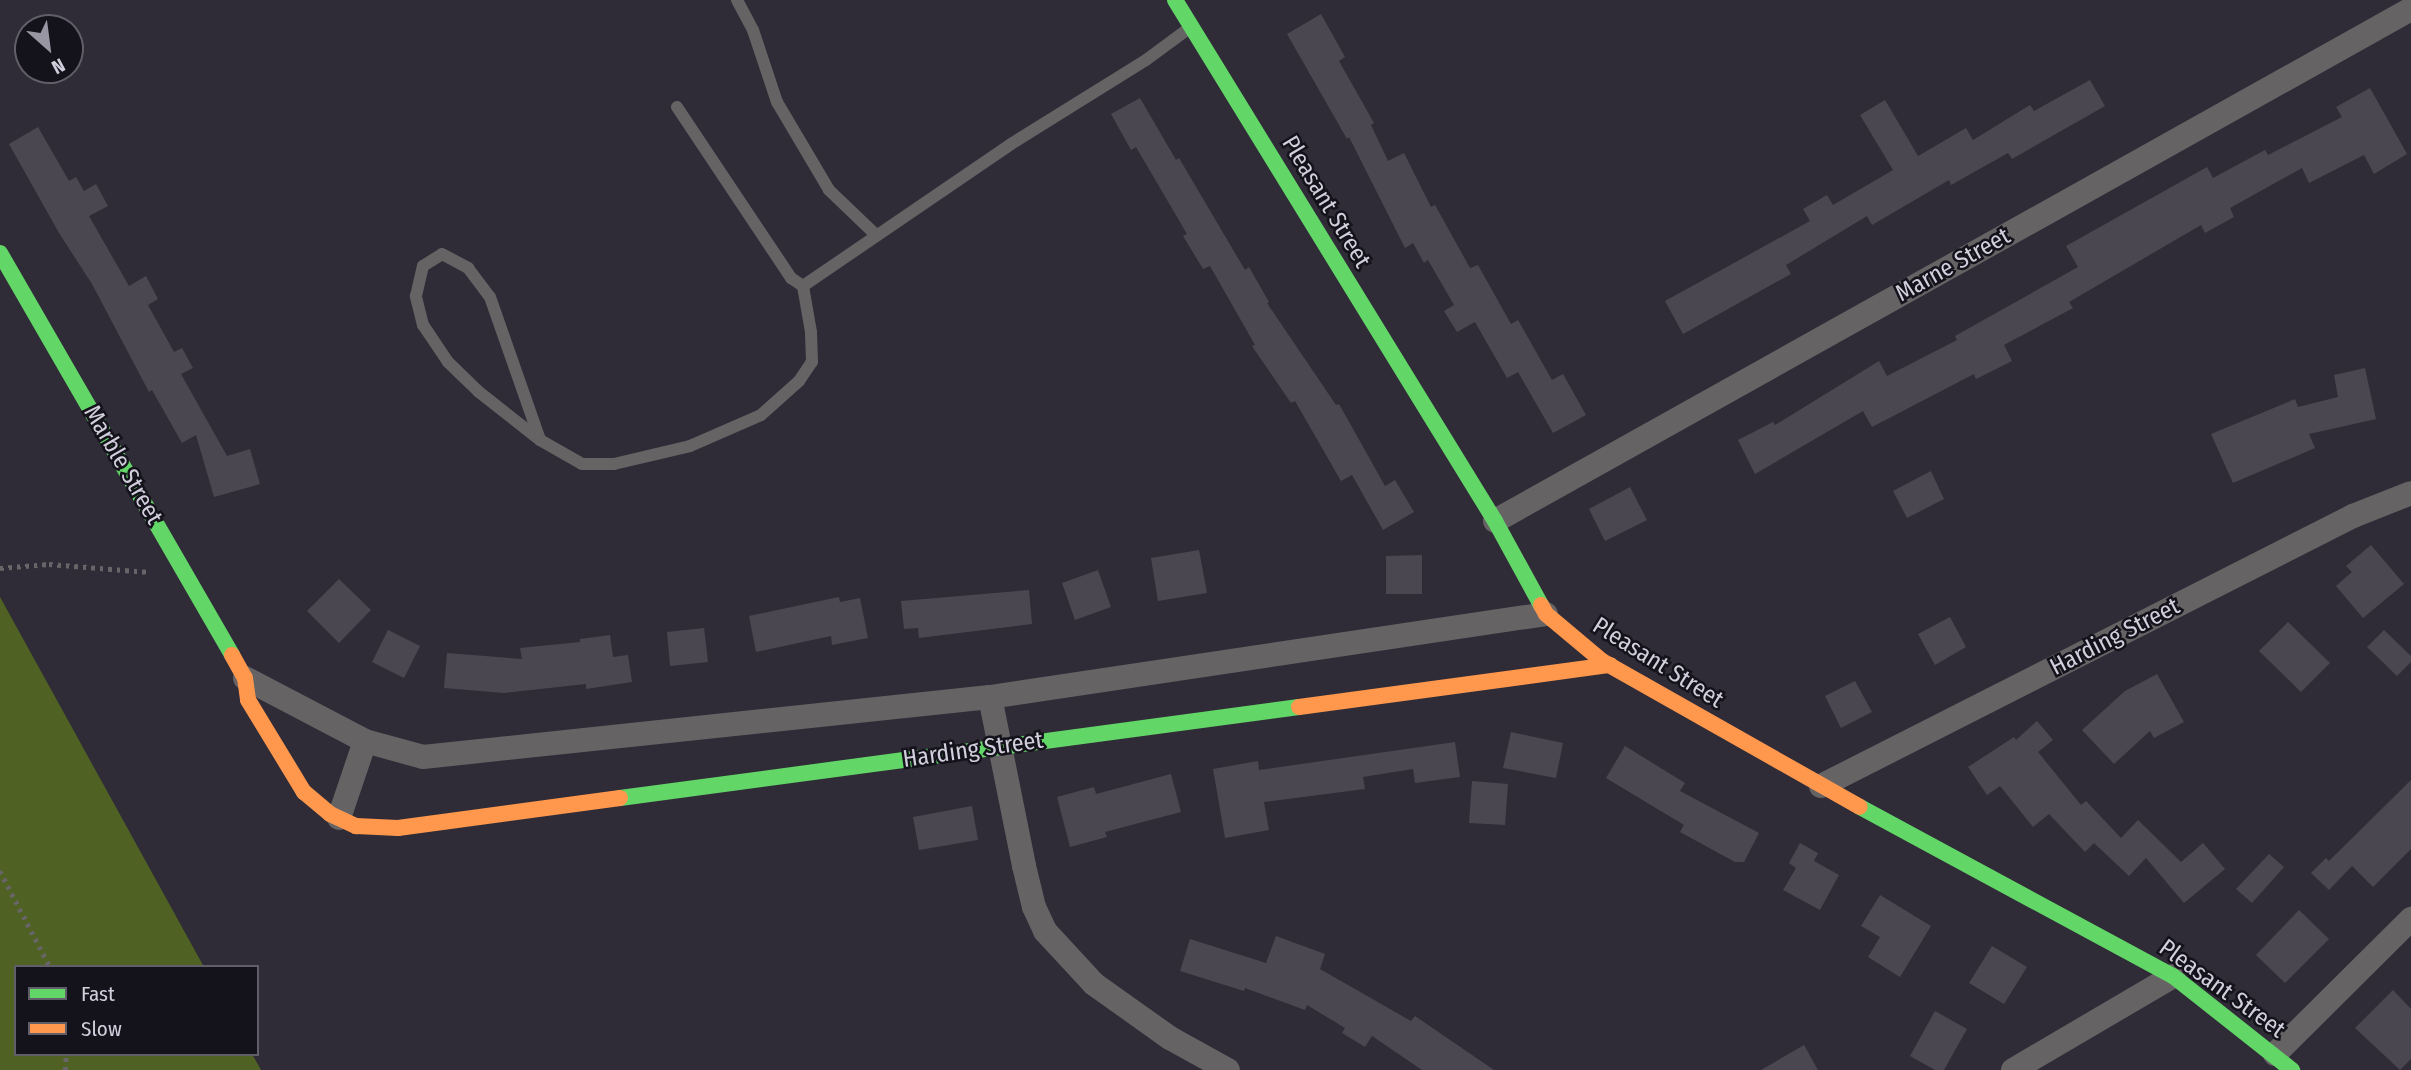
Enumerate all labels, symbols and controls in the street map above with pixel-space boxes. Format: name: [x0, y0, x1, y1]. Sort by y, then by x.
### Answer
north arrow: [14, 14, 84, 84]
text: N: [48, 53, 69, 79]
street label: Pleasant Street: [1275, 131, 1377, 273]
street label: Marne Street: [1891, 222, 2015, 308]
street label: Marble Street: [77, 400, 169, 530]
street label: Harding Street: [2045, 592, 2185, 682]
street label: Pleasant Street: [1587, 611, 1729, 715]
street label: Harding Street: [901, 726, 1045, 774]
street label: Pleasant Street: [2153, 934, 2291, 1044]
legend: [14, 965, 259, 1056]
text: Fast: [81, 981, 115, 1007]
text: Slow: [81, 1016, 122, 1042]

